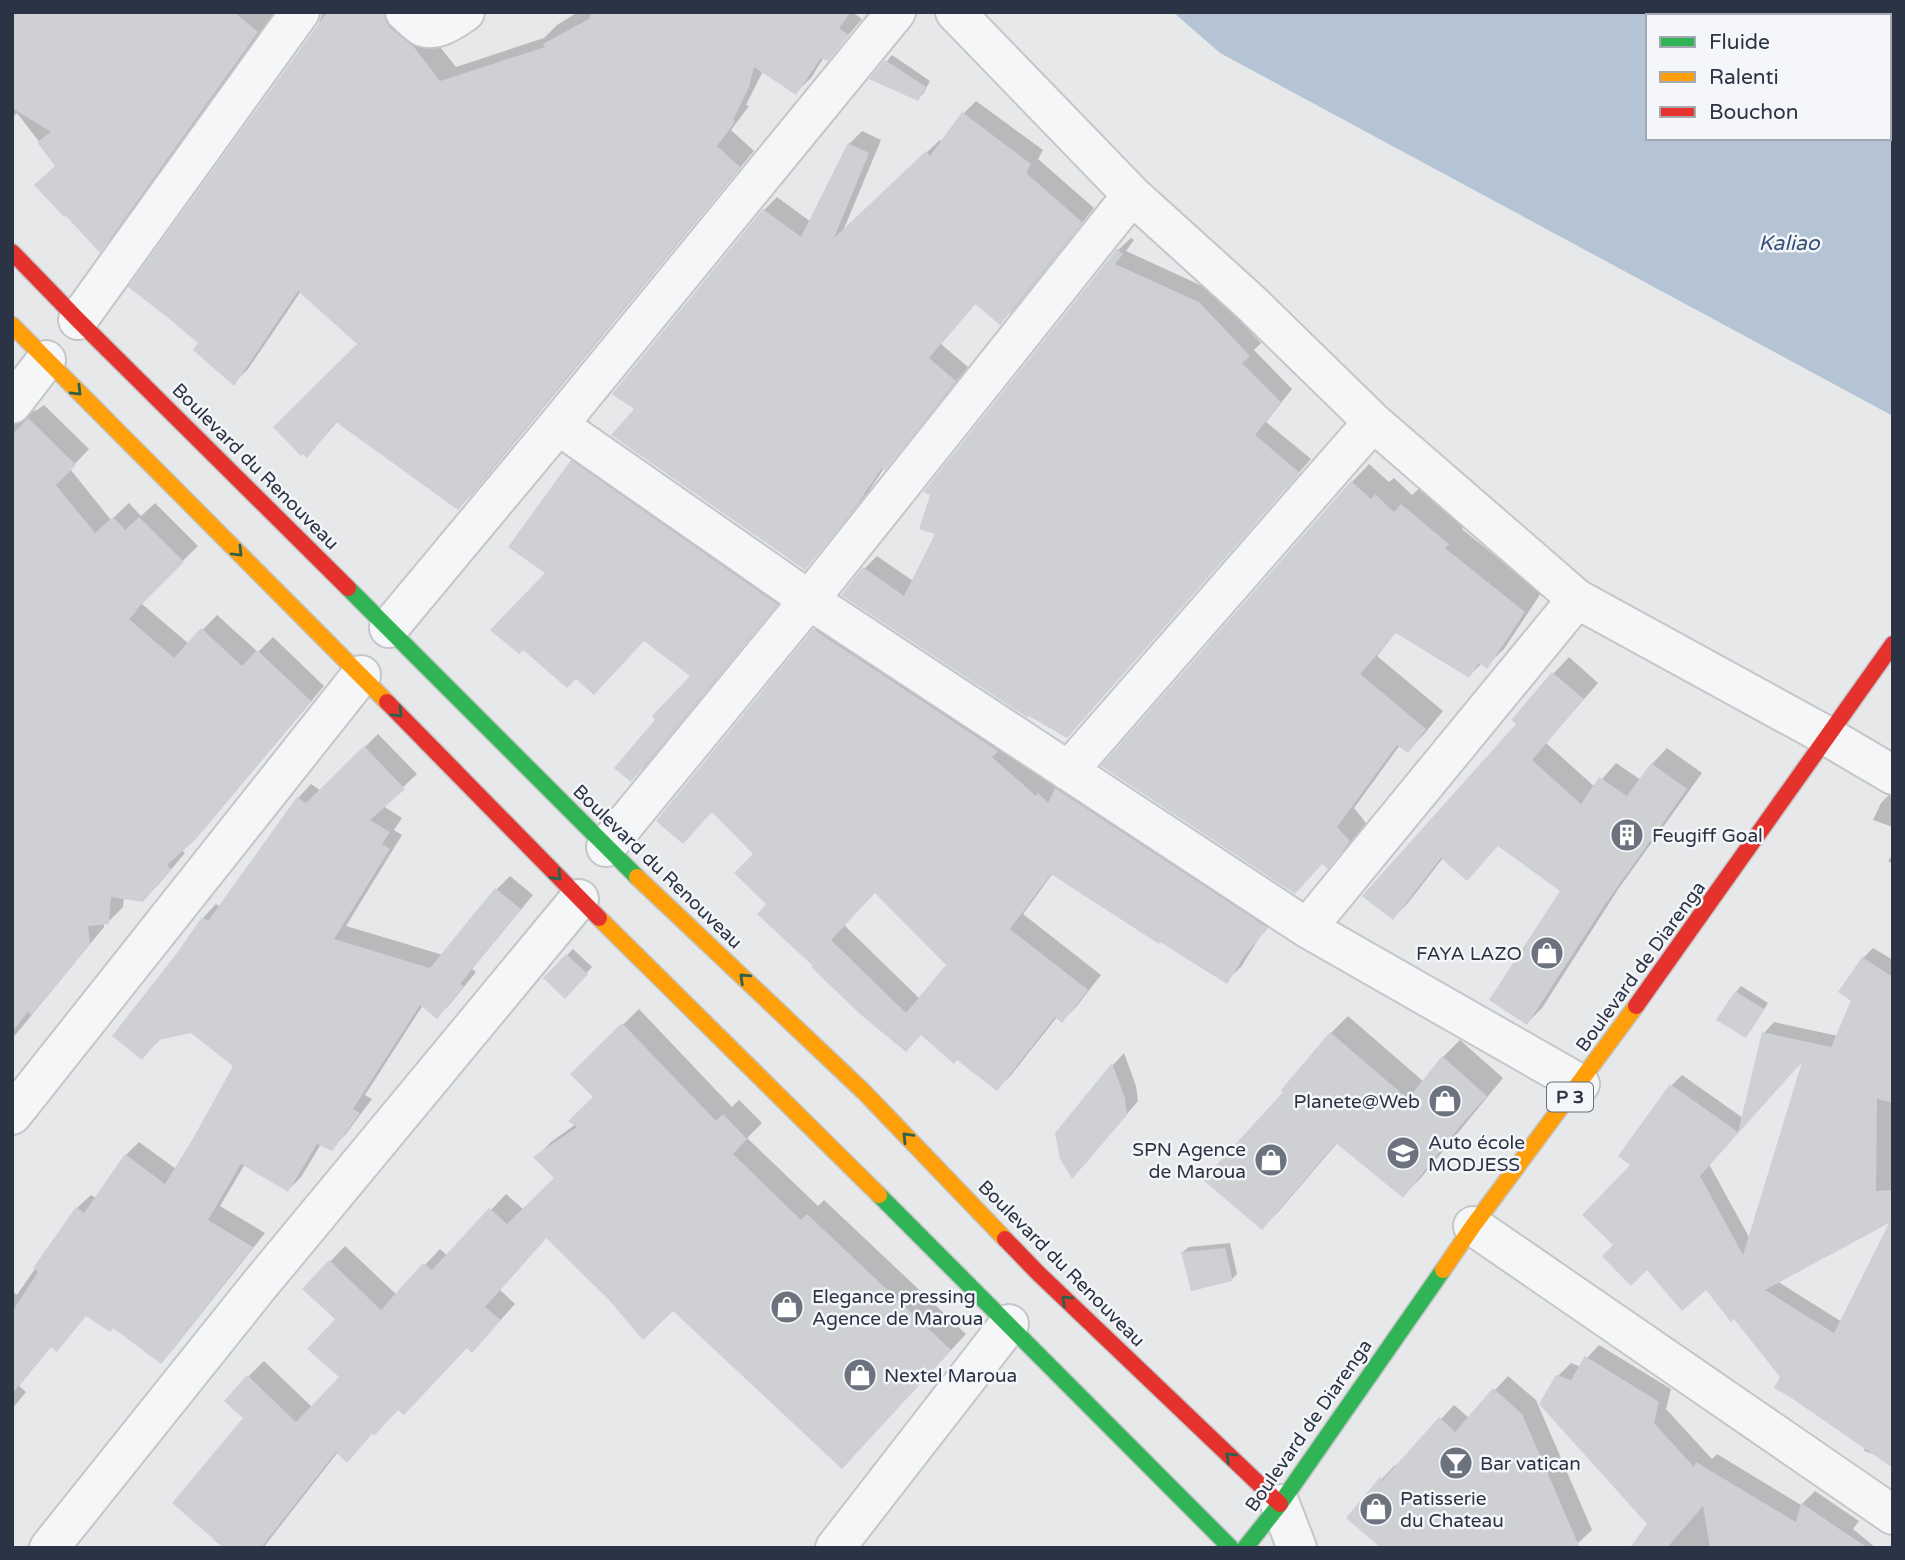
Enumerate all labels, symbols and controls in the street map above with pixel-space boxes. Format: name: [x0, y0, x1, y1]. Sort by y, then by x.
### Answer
legend: [1646, 14, 1891, 140]
text: Fluide: [1709, 30, 1770, 55]
text: Ralenti: [1709, 65, 1779, 90]
text: Bouchon: [1709, 100, 1799, 125]
water label: Kaliao: [1759, 231, 1821, 256]
street label: Boulevard du Renouveau: [167, 379, 343, 555]
one-way arrow: [69, 383, 81, 395]
one-way arrow: [229, 544, 242, 557]
one-way arrow: [390, 705, 403, 718]
street label: Boulevard du Renouveau: [568, 780, 746, 953]
building icon: Feugiff Goal: [1608, 816, 1646, 854]
place label: Feugiff Goal: [1652, 825, 1763, 847]
one-way arrow: [548, 868, 561, 881]
street label: Boulevard de Diarenga: [1572, 877, 1710, 1056]
shop icon: FAYA LAZO: [1528, 934, 1566, 972]
place label: FAYA LAZO: [1416, 943, 1522, 965]
one-way arrow: [739, 974, 752, 987]
shop icon: Planete@Web: [1426, 1082, 1464, 1120]
road number: P 3: [1547, 1082, 1593, 1112]
place label: Planete@Web: [1294, 1091, 1420, 1113]
one-way arrow: [903, 1132, 916, 1145]
place label: Auto école MODJESS: [1428, 1132, 1525, 1176]
school or university icon: Auto école MODJESS: [1384, 1134, 1422, 1172]
place label: SPN Agence de Maroua: [1132, 1139, 1246, 1183]
shop icon: SPN Agence de Maroua: [1252, 1141, 1290, 1179]
street label: Boulevard du Renouveau: [973, 1176, 1149, 1352]
place label: Elegance pressing Agence de Maroua: [812, 1286, 984, 1330]
shop icon: Elegance pressing Agence de Maroua: [768, 1288, 806, 1326]
one-way arrow: [1061, 1295, 1074, 1308]
street label: Boulevard de Diarenga: [1241, 1335, 1377, 1516]
shop icon: Nextel Maroua: [841, 1356, 879, 1394]
place label: Nextel Maroua: [884, 1365, 1017, 1387]
bar icon: Bar vatican: [1437, 1444, 1475, 1482]
one-way arrow: [1226, 1452, 1239, 1465]
place label: Bar vatican: [1480, 1453, 1581, 1475]
place label: Patisserie du Chateau: [1400, 1488, 1504, 1532]
shop icon: Patisserie du Chateau: [1357, 1490, 1395, 1528]

